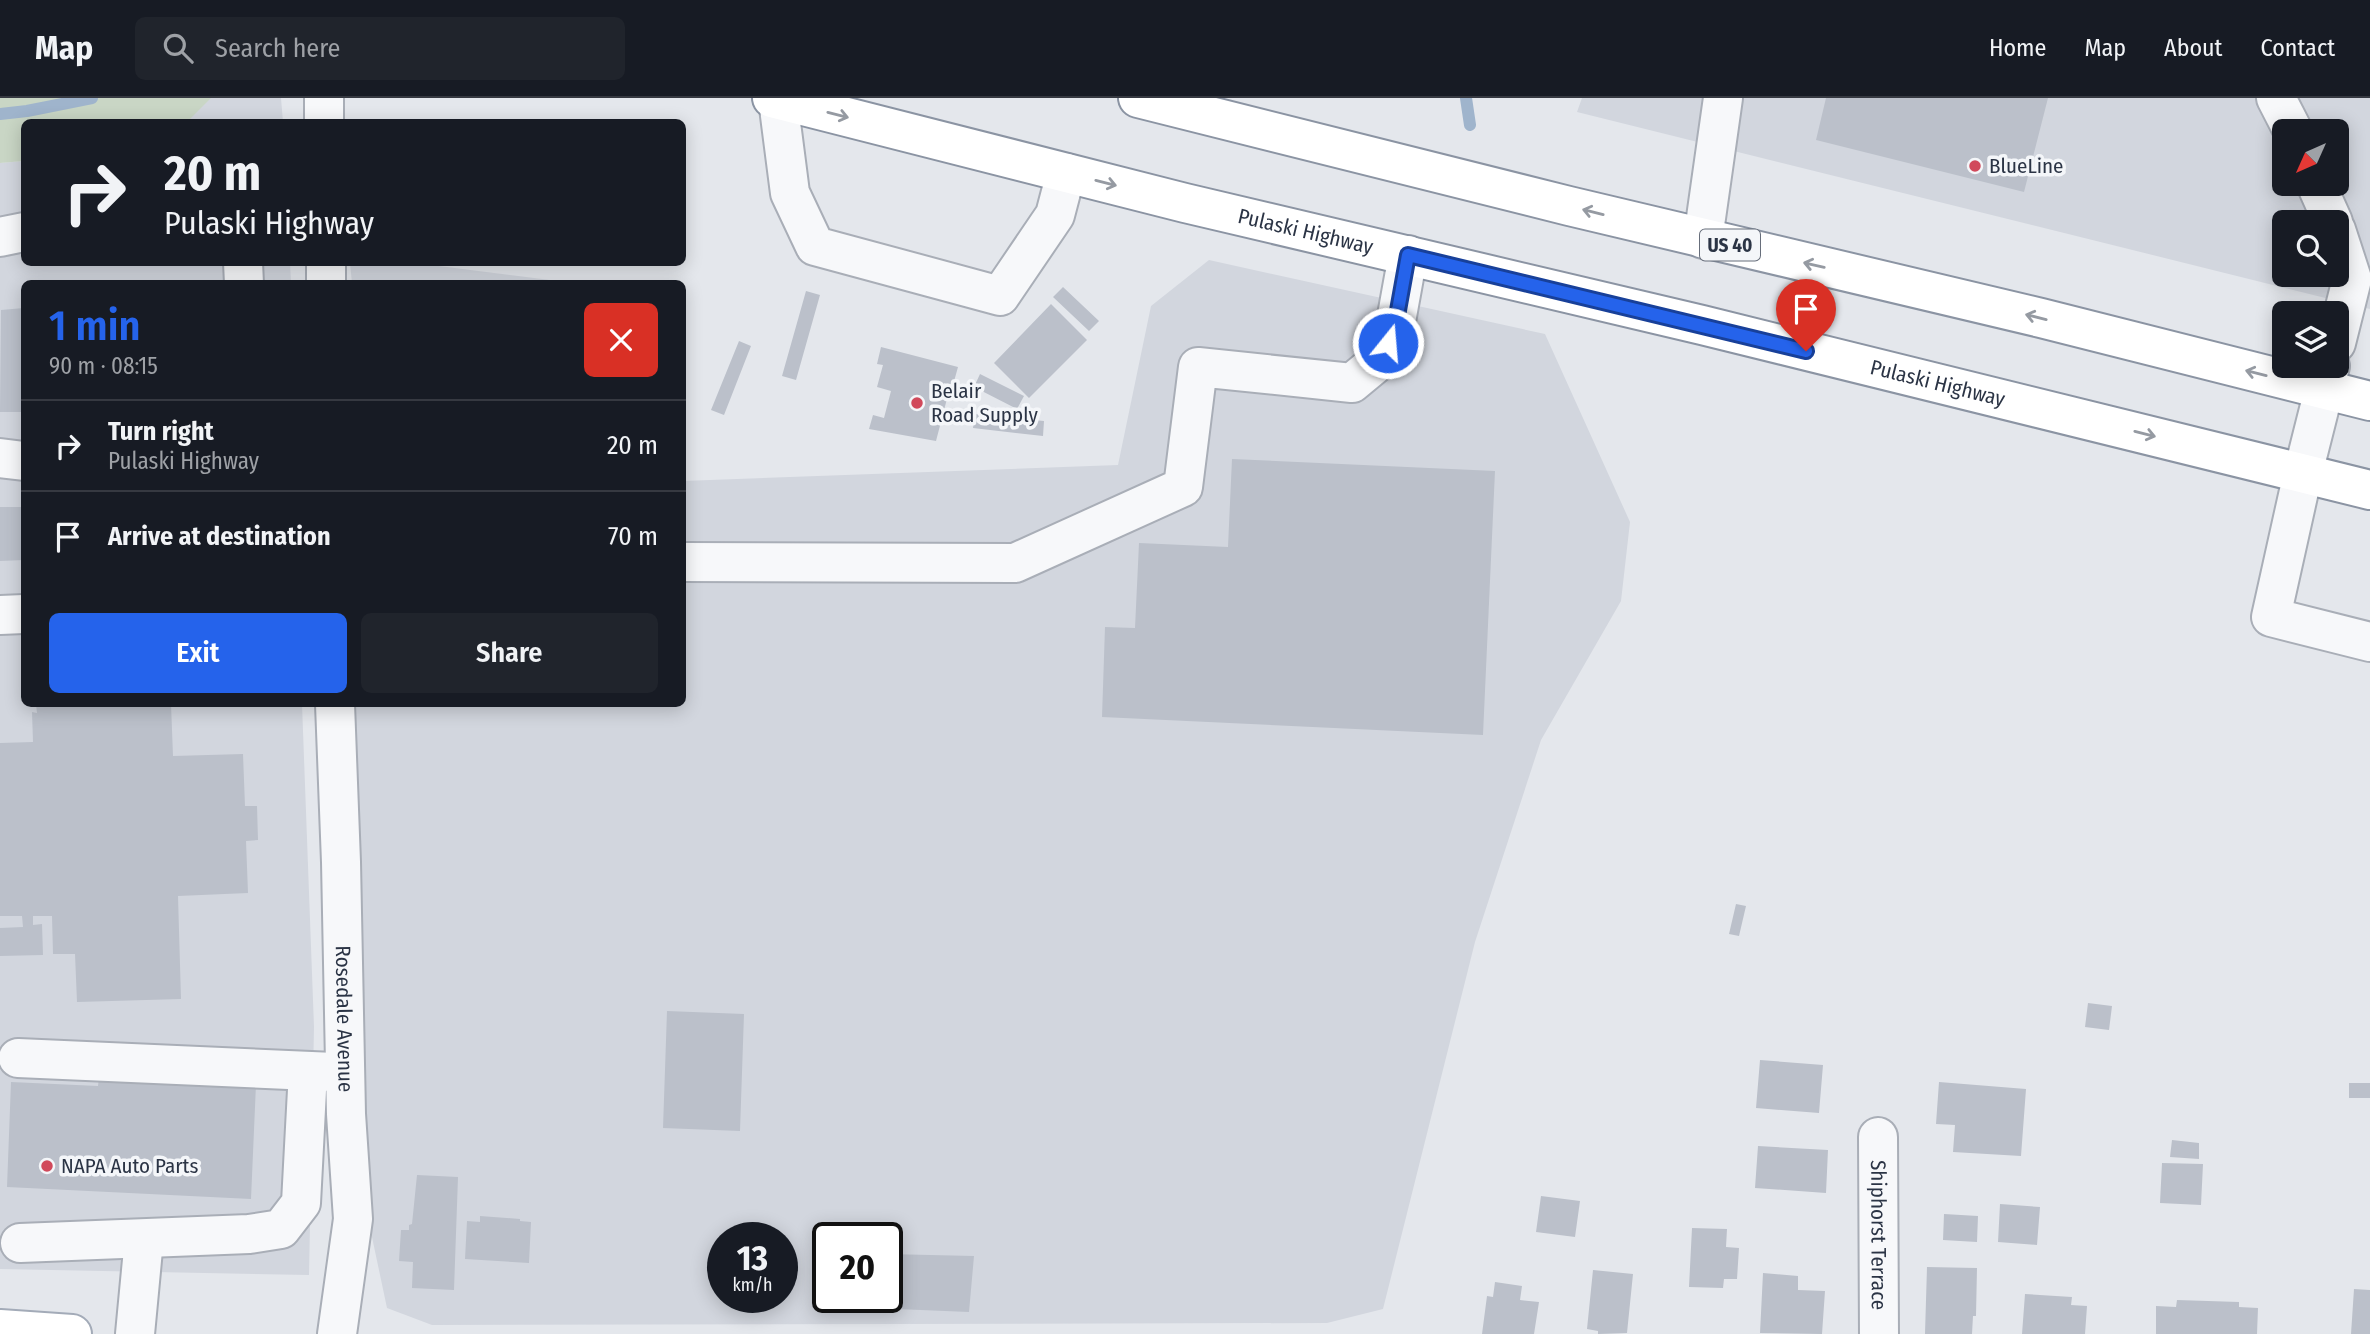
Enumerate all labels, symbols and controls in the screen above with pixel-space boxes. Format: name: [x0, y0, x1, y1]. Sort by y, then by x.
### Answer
search box: [135, 17, 625, 80]
text: Map: [35, 28, 93, 68]
icon: search: [159, 29, 197, 67]
text: Search here: [215, 33, 340, 64]
text: Home: [1989, 34, 2046, 62]
text: Map: [2084, 34, 2126, 62]
text: About: [2164, 34, 2222, 62]
text: Contact: [2260, 34, 2335, 62]
one-way arrow: [826, 109, 849, 122]
north arrow: [2272, 119, 2348, 196]
map controls: [2272, 119, 2349, 378]
text: 20 m: [164, 144, 261, 203]
icon: right: [49, 147, 140, 238]
place label: BlueLine: [1989, 153, 2063, 179]
marker: BlueLine: [1967, 158, 1983, 174]
one-way arrow: [1094, 177, 1117, 190]
street label: Pulaski Highway: [1235, 203, 1376, 260]
text: Pulaski Highway: [164, 204, 374, 242]
one-way arrow: [1582, 205, 1605, 218]
button: search: [2272, 210, 2349, 287]
road number: US 40: [1700, 230, 1760, 260]
one-way arrow: [1803, 258, 1826, 271]
pin: [1776, 279, 1836, 351]
icon: arrive: [1787, 290, 1825, 328]
text: 1 min: [49, 301, 140, 351]
button: layers: [2272, 301, 2349, 378]
button: close: [584, 303, 658, 377]
position arrow: [1351, 306, 1425, 380]
one-way arrow: [2025, 310, 2048, 323]
text: 90 m · 08:15: [49, 352, 158, 380]
street label: Pulaski Highway: [1868, 354, 2008, 412]
one-way arrow: [2245, 366, 2268, 379]
place label: Belair Road Supply: [931, 378, 1039, 428]
marker: Belair Road Supply: [909, 395, 925, 411]
text: Turn right: [108, 416, 214, 447]
icon: right: [49, 427, 87, 465]
one-way arrow: [2133, 428, 2156, 441]
text: 20 m: [607, 430, 658, 461]
text: Pulaski Highway: [108, 447, 259, 475]
icon: arrive: [49, 518, 87, 556]
text: Arrive at destination: [108, 521, 331, 552]
text: 70 m: [608, 521, 658, 552]
button: Exit: [49, 613, 347, 693]
button: Share: [361, 613, 658, 693]
street label: Rosedale Avenue: [330, 945, 359, 1092]
place label: NAPA Auto Parts: [61, 1153, 198, 1179]
marker: NAPA Auto Parts: [39, 1158, 55, 1174]
street label: Shiphorst Terrace: [1865, 1160, 1892, 1310]
speed limit sign: 20: [812, 1222, 903, 1313]
text: 13: [737, 1237, 768, 1279]
text: km/h: [732, 1274, 773, 1296]

